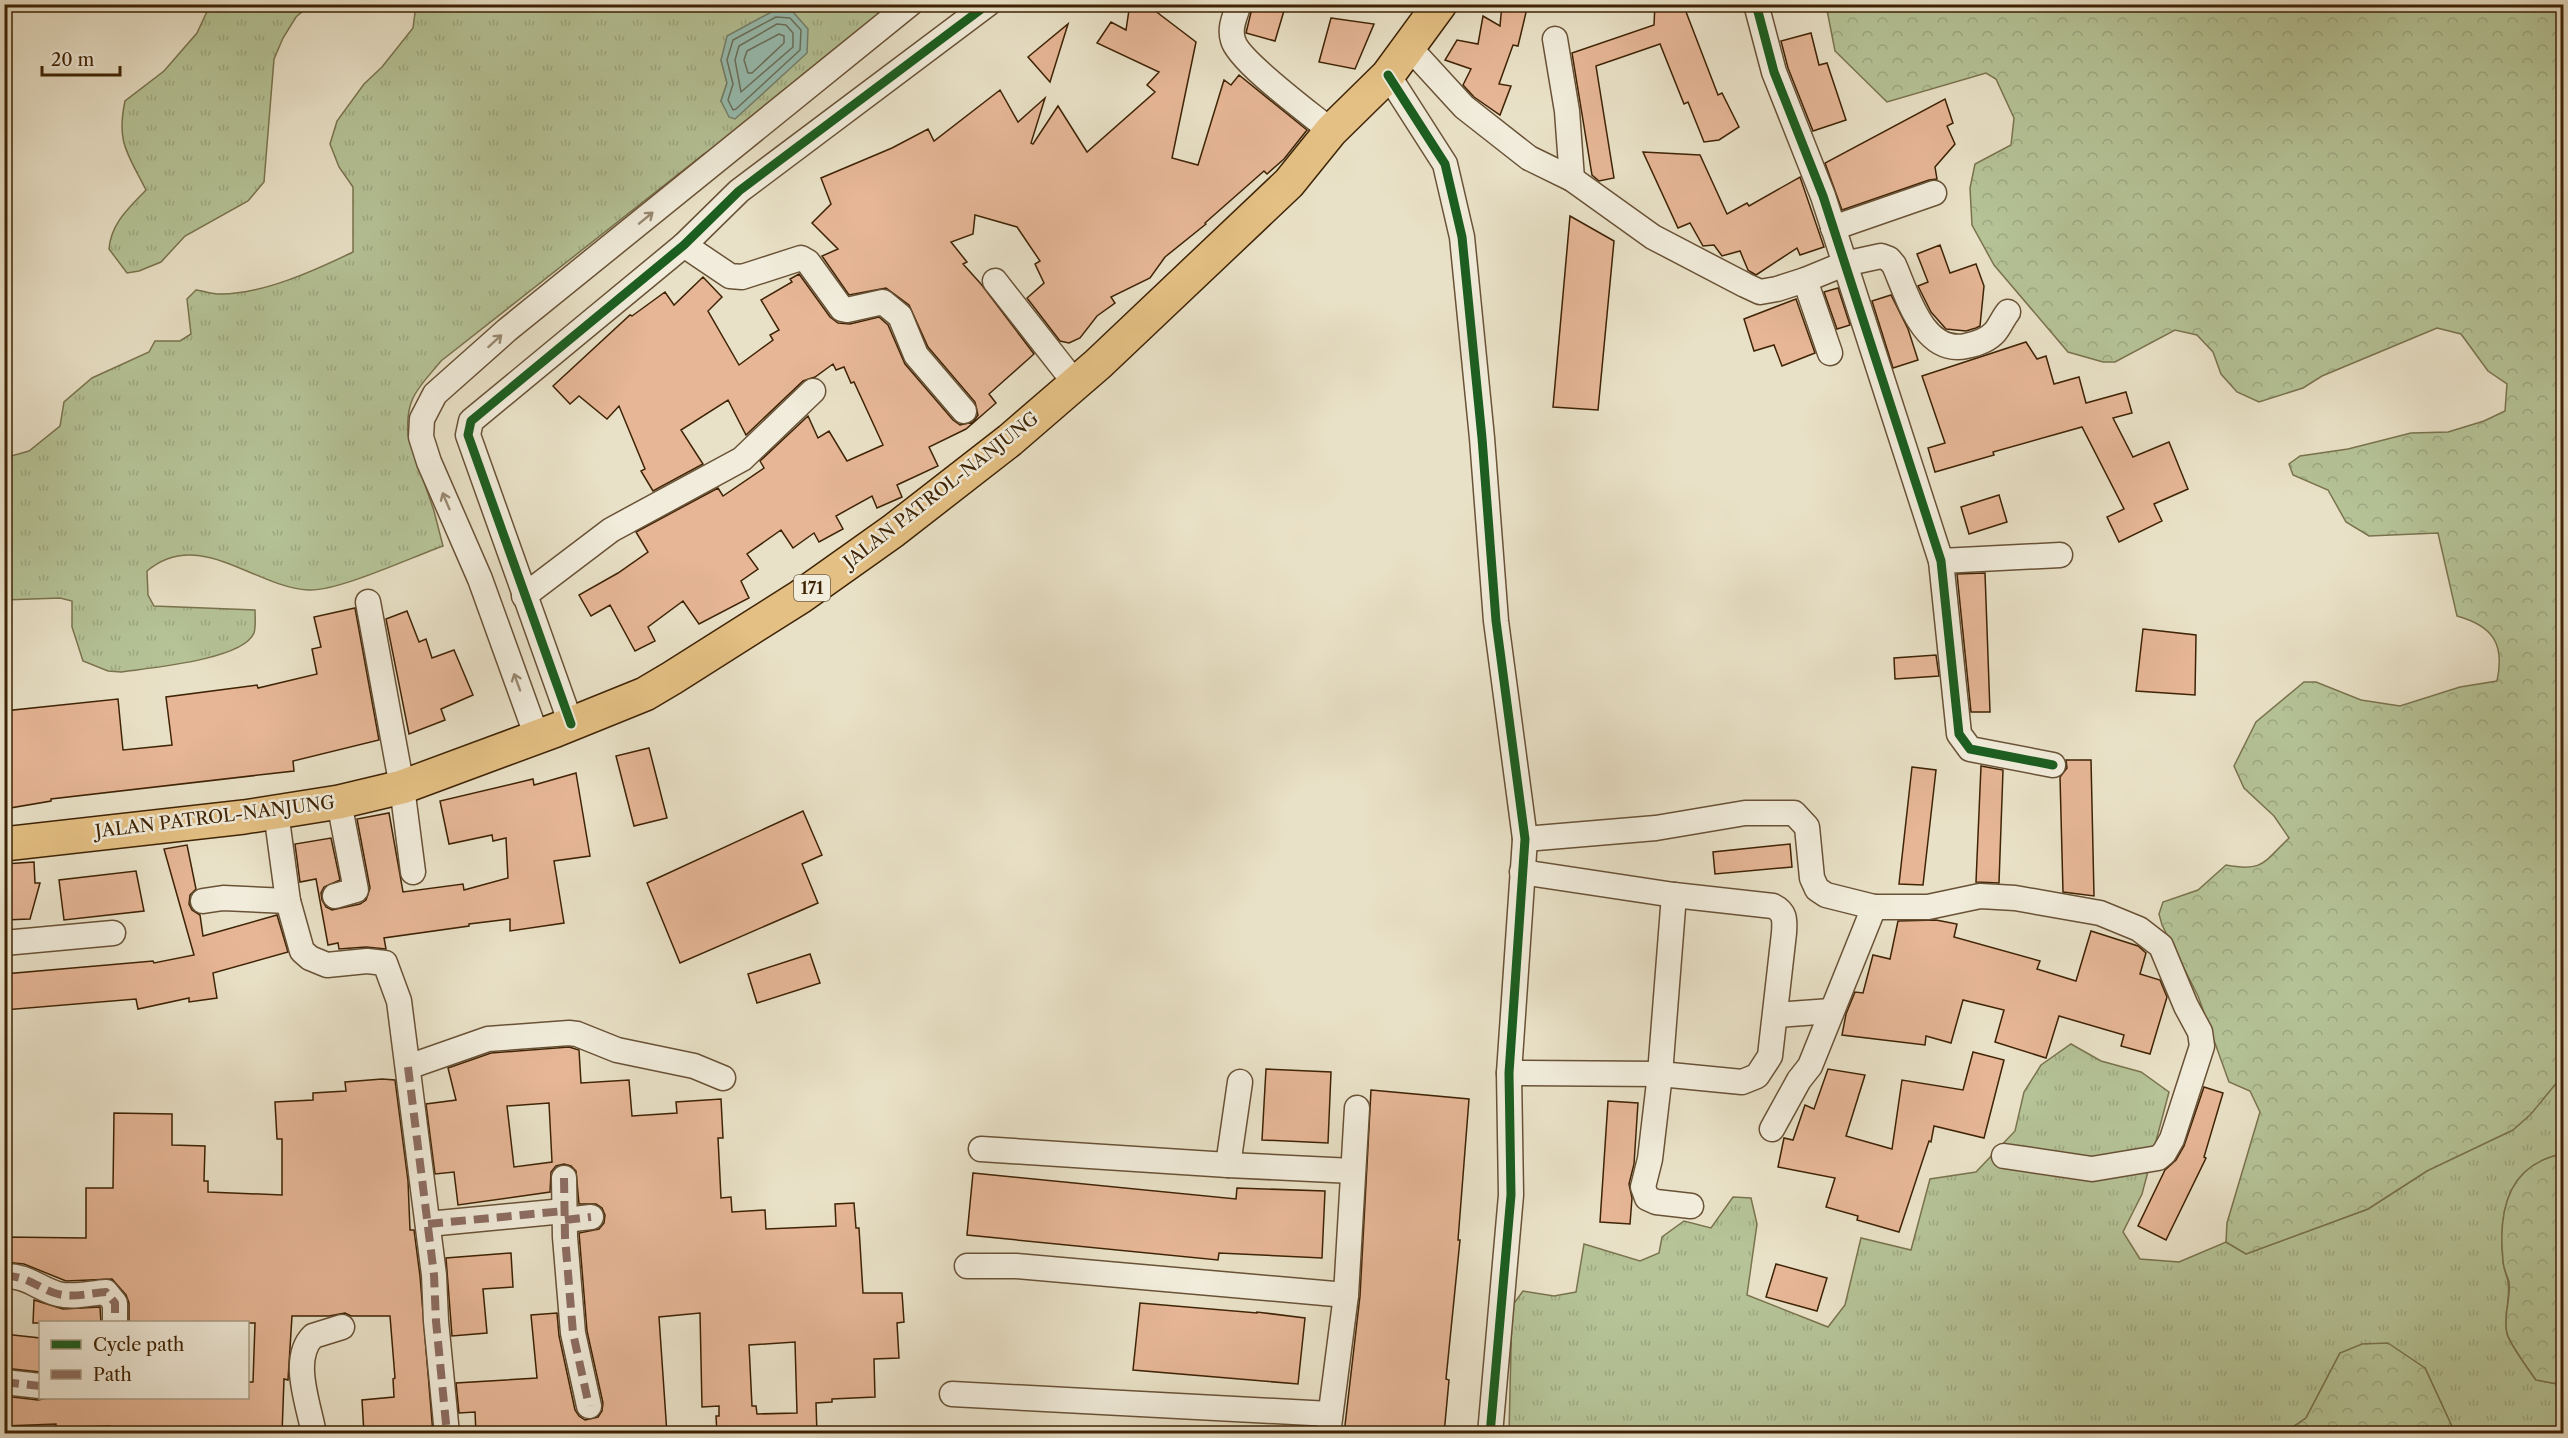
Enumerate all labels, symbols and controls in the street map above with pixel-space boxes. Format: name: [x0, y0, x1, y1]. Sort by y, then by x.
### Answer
scale bar: [42, 39, 120, 77]
text: 20 m: [51, 49, 95, 71]
one-way arrow: [638, 211, 653, 225]
one-way arrow: [487, 334, 502, 348]
street label: JALAN PATROL-NANJUNG: [837, 407, 1043, 575]
one-way arrow: [440, 492, 451, 510]
road number: 171: [794, 575, 830, 601]
one-way arrow: [511, 673, 522, 692]
street label: JALAN PATROL-NANJUNG: [91, 791, 337, 843]
legend: [39, 1321, 249, 1399]
text: Cycle path: [93, 1334, 184, 1356]
text: Path: [93, 1364, 132, 1386]

